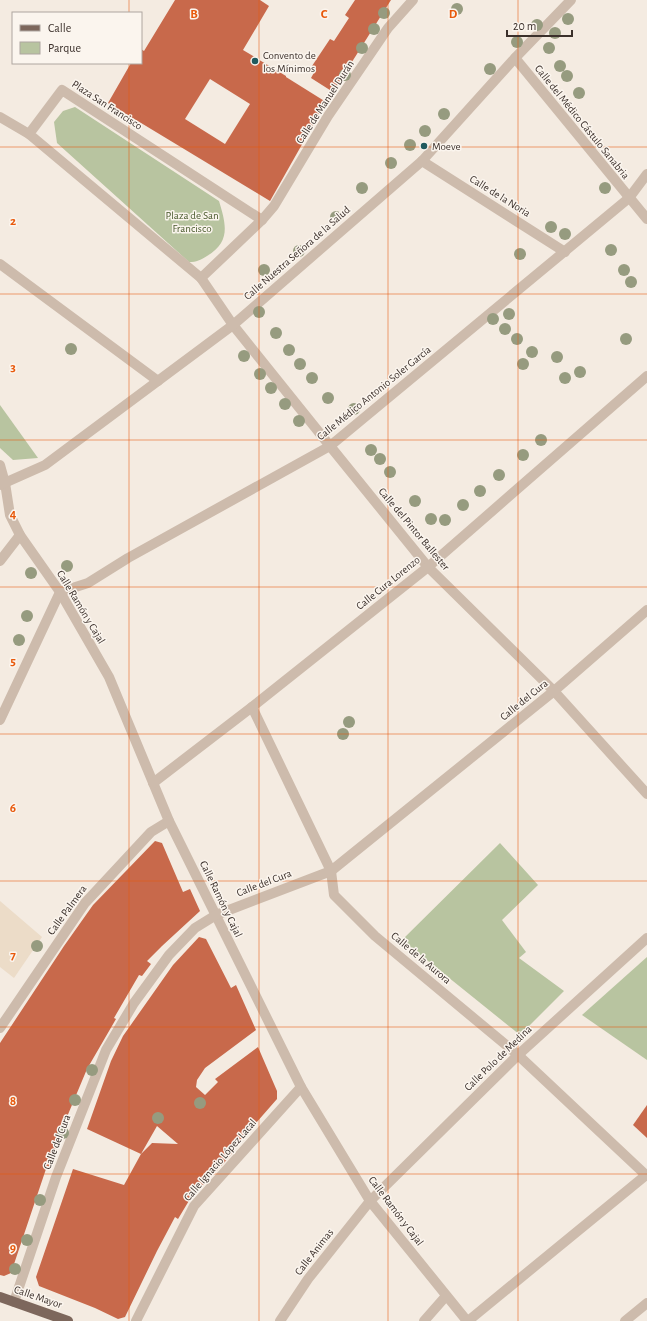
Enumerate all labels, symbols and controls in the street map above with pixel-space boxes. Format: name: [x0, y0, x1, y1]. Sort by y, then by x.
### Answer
text: B: [190, 8, 198, 21]
text: C: [321, 8, 328, 21]
text: D: [449, 8, 458, 21]
legend: [12, 12, 142, 64]
scale bar: [507, 12, 572, 38]
text: 20 m: [513, 20, 536, 32]
text: Calle: [48, 22, 71, 34]
text: Parque: [48, 42, 81, 54]
place label: Convento de los Mínimos: [263, 50, 316, 74]
marker: Convento de los Mínimos: [250, 56, 260, 66]
street label: Calle de Manuel Durán: [294, 58, 356, 146]
street label: Calle del Médico Cástulo Sanabria: [533, 63, 631, 181]
street label: Plaza San Francisco: [70, 78, 144, 132]
marker: Moeve: [419, 141, 429, 151]
place label: Moeve: [432, 141, 461, 152]
street label: Calle de la Noria: [468, 173, 532, 219]
street label: Calle Nuestra Señora de la Salud: [242, 204, 352, 302]
park label: Plaza de San Francisco: [165, 210, 219, 234]
text: 2: [10, 215, 16, 228]
street label: Calle Médico Antonio Soler García: [315, 344, 433, 442]
text: 3: [10, 361, 16, 374]
street label: Calle del Pintor Ballester: [376, 486, 452, 573]
text: 4: [10, 508, 17, 521]
street label: Calle Cura Lorenzo: [354, 554, 422, 612]
street label: Calle Ramón y Cajal: [55, 568, 107, 646]
text: 5: [10, 655, 16, 668]
street label: Calle del Cura: [498, 677, 550, 723]
text: 6: [10, 802, 16, 815]
street label: Calle Ramón y Cajal: [198, 859, 244, 939]
street label: Calle del Cura: [235, 867, 293, 899]
street label: Calle Palmera: [45, 883, 89, 937]
street label: Calle de la Aurora: [389, 930, 453, 986]
text: 7: [10, 949, 16, 962]
street label: Calle Polo de Medina: [462, 1023, 534, 1093]
text: 8: [10, 1095, 16, 1108]
street label: Calle del Cura: [41, 1113, 73, 1171]
street label: Calle Ignacio López Lacal: [182, 1117, 258, 1203]
street label: Calle Ramón y Cajal: [366, 1174, 426, 1248]
street label: Calle Animas: [293, 1227, 335, 1277]
text: 9: [10, 1242, 16, 1255]
street label: Calle Mayor: [13, 1284, 64, 1310]

